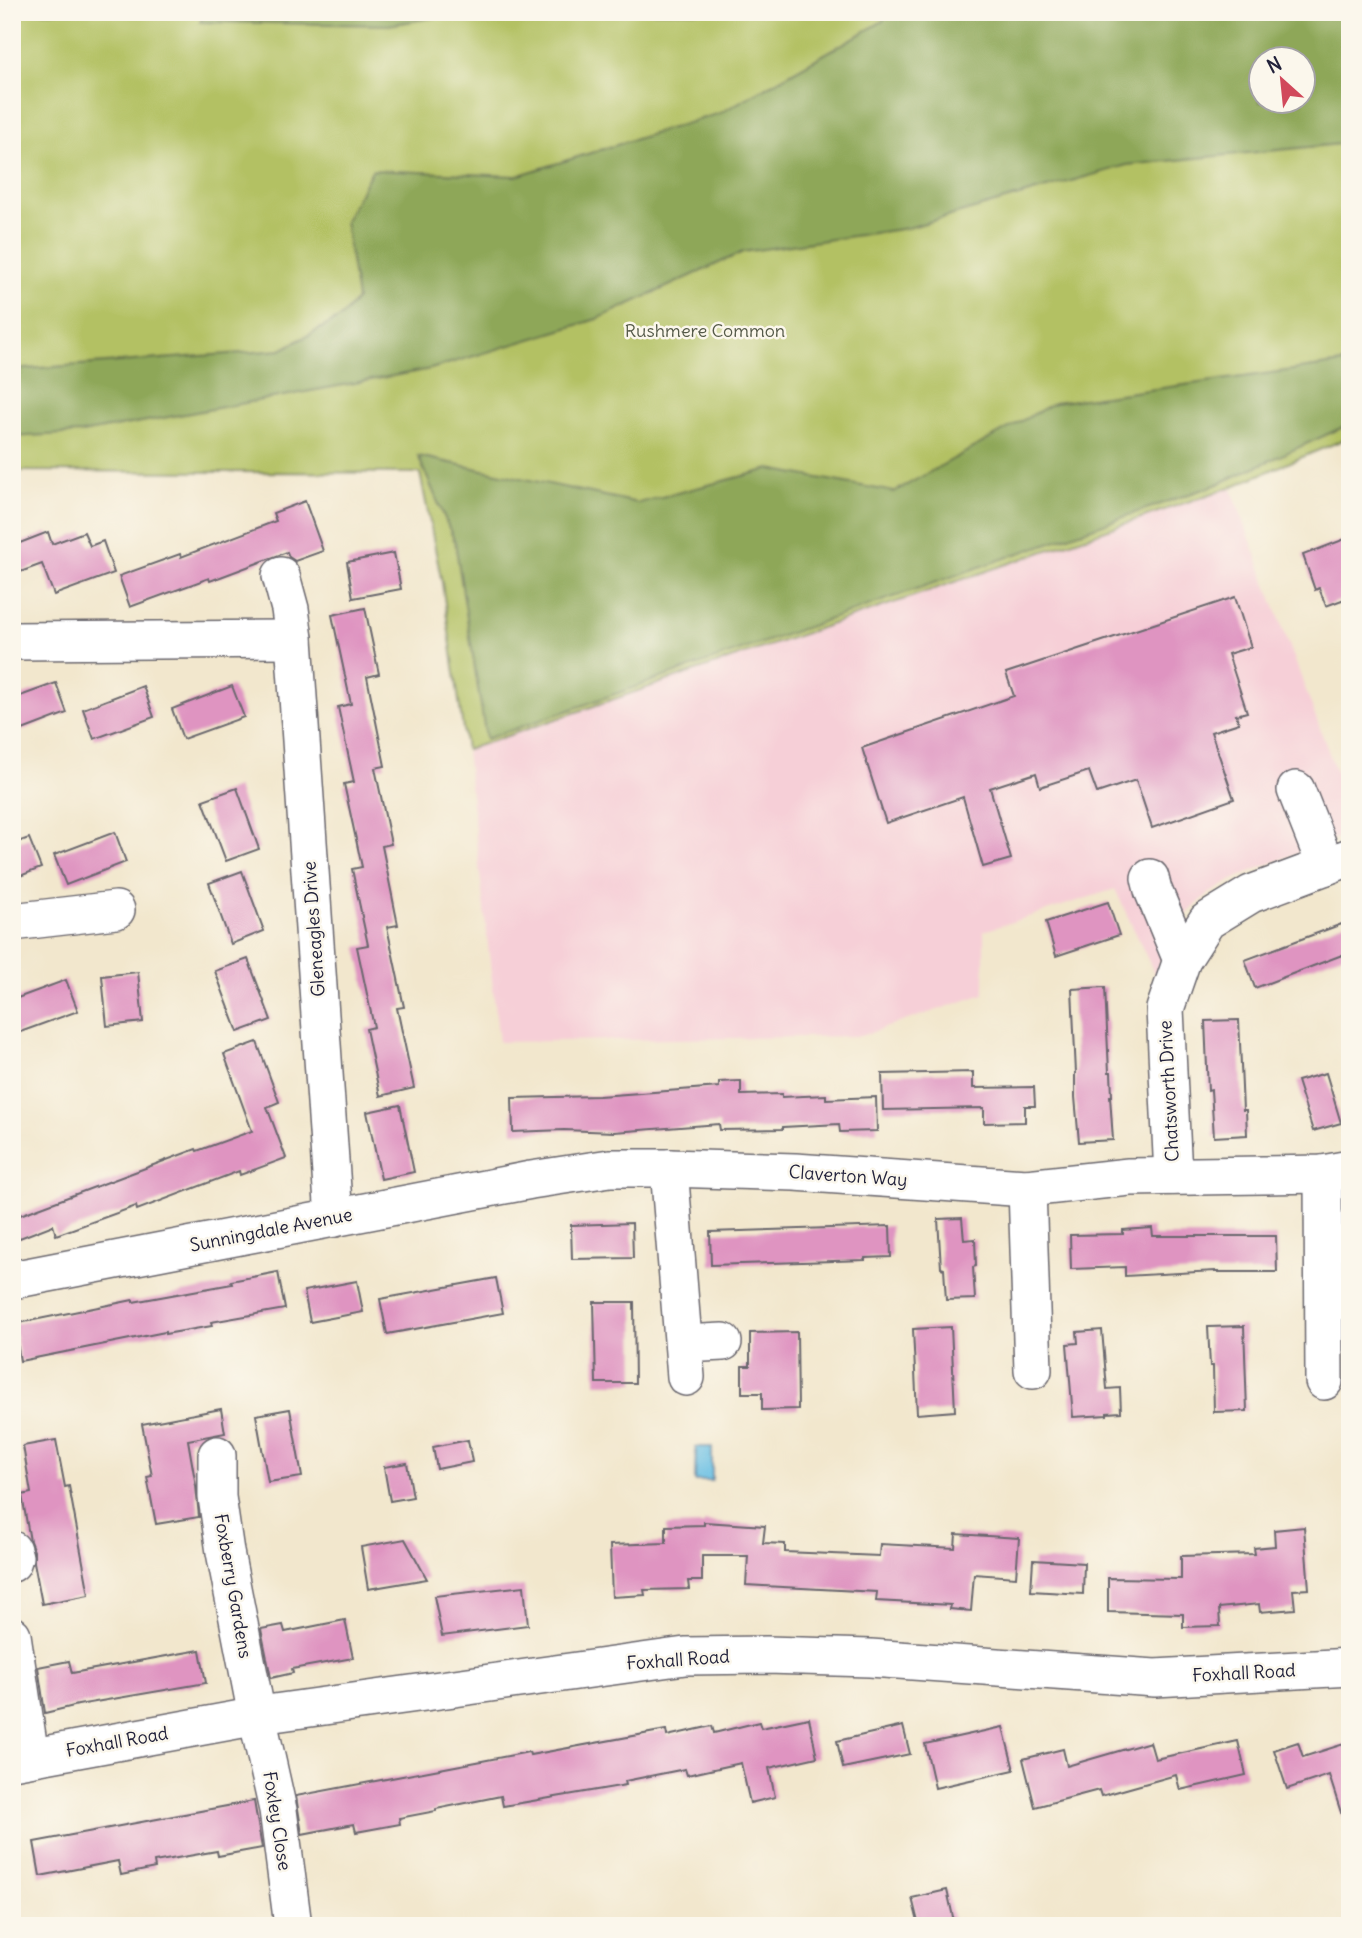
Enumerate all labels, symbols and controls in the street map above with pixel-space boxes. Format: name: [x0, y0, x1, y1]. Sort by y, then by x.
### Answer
north arrow: [1246, 46, 1316, 116]
text: N: [1263, 51, 1286, 79]
park label: Rushmere Common: [625, 319, 785, 342]
street label: Gleneagles Drive: [297, 860, 330, 998]
street label: Chatsworth Drive: [1153, 1020, 1184, 1162]
street label: Claverton Way: [788, 1160, 908, 1191]
street label: Sunningdale Avenue: [188, 1202, 354, 1257]
street label: Foxberry Gardens: [209, 1512, 258, 1660]
street label: Foxhall Road: [626, 1644, 731, 1675]
street label: Foxhall Road: [1192, 1658, 1297, 1687]
street label: Foxhall Road: [64, 1721, 170, 1762]
street label: Foxley Close: [258, 1770, 297, 1872]

